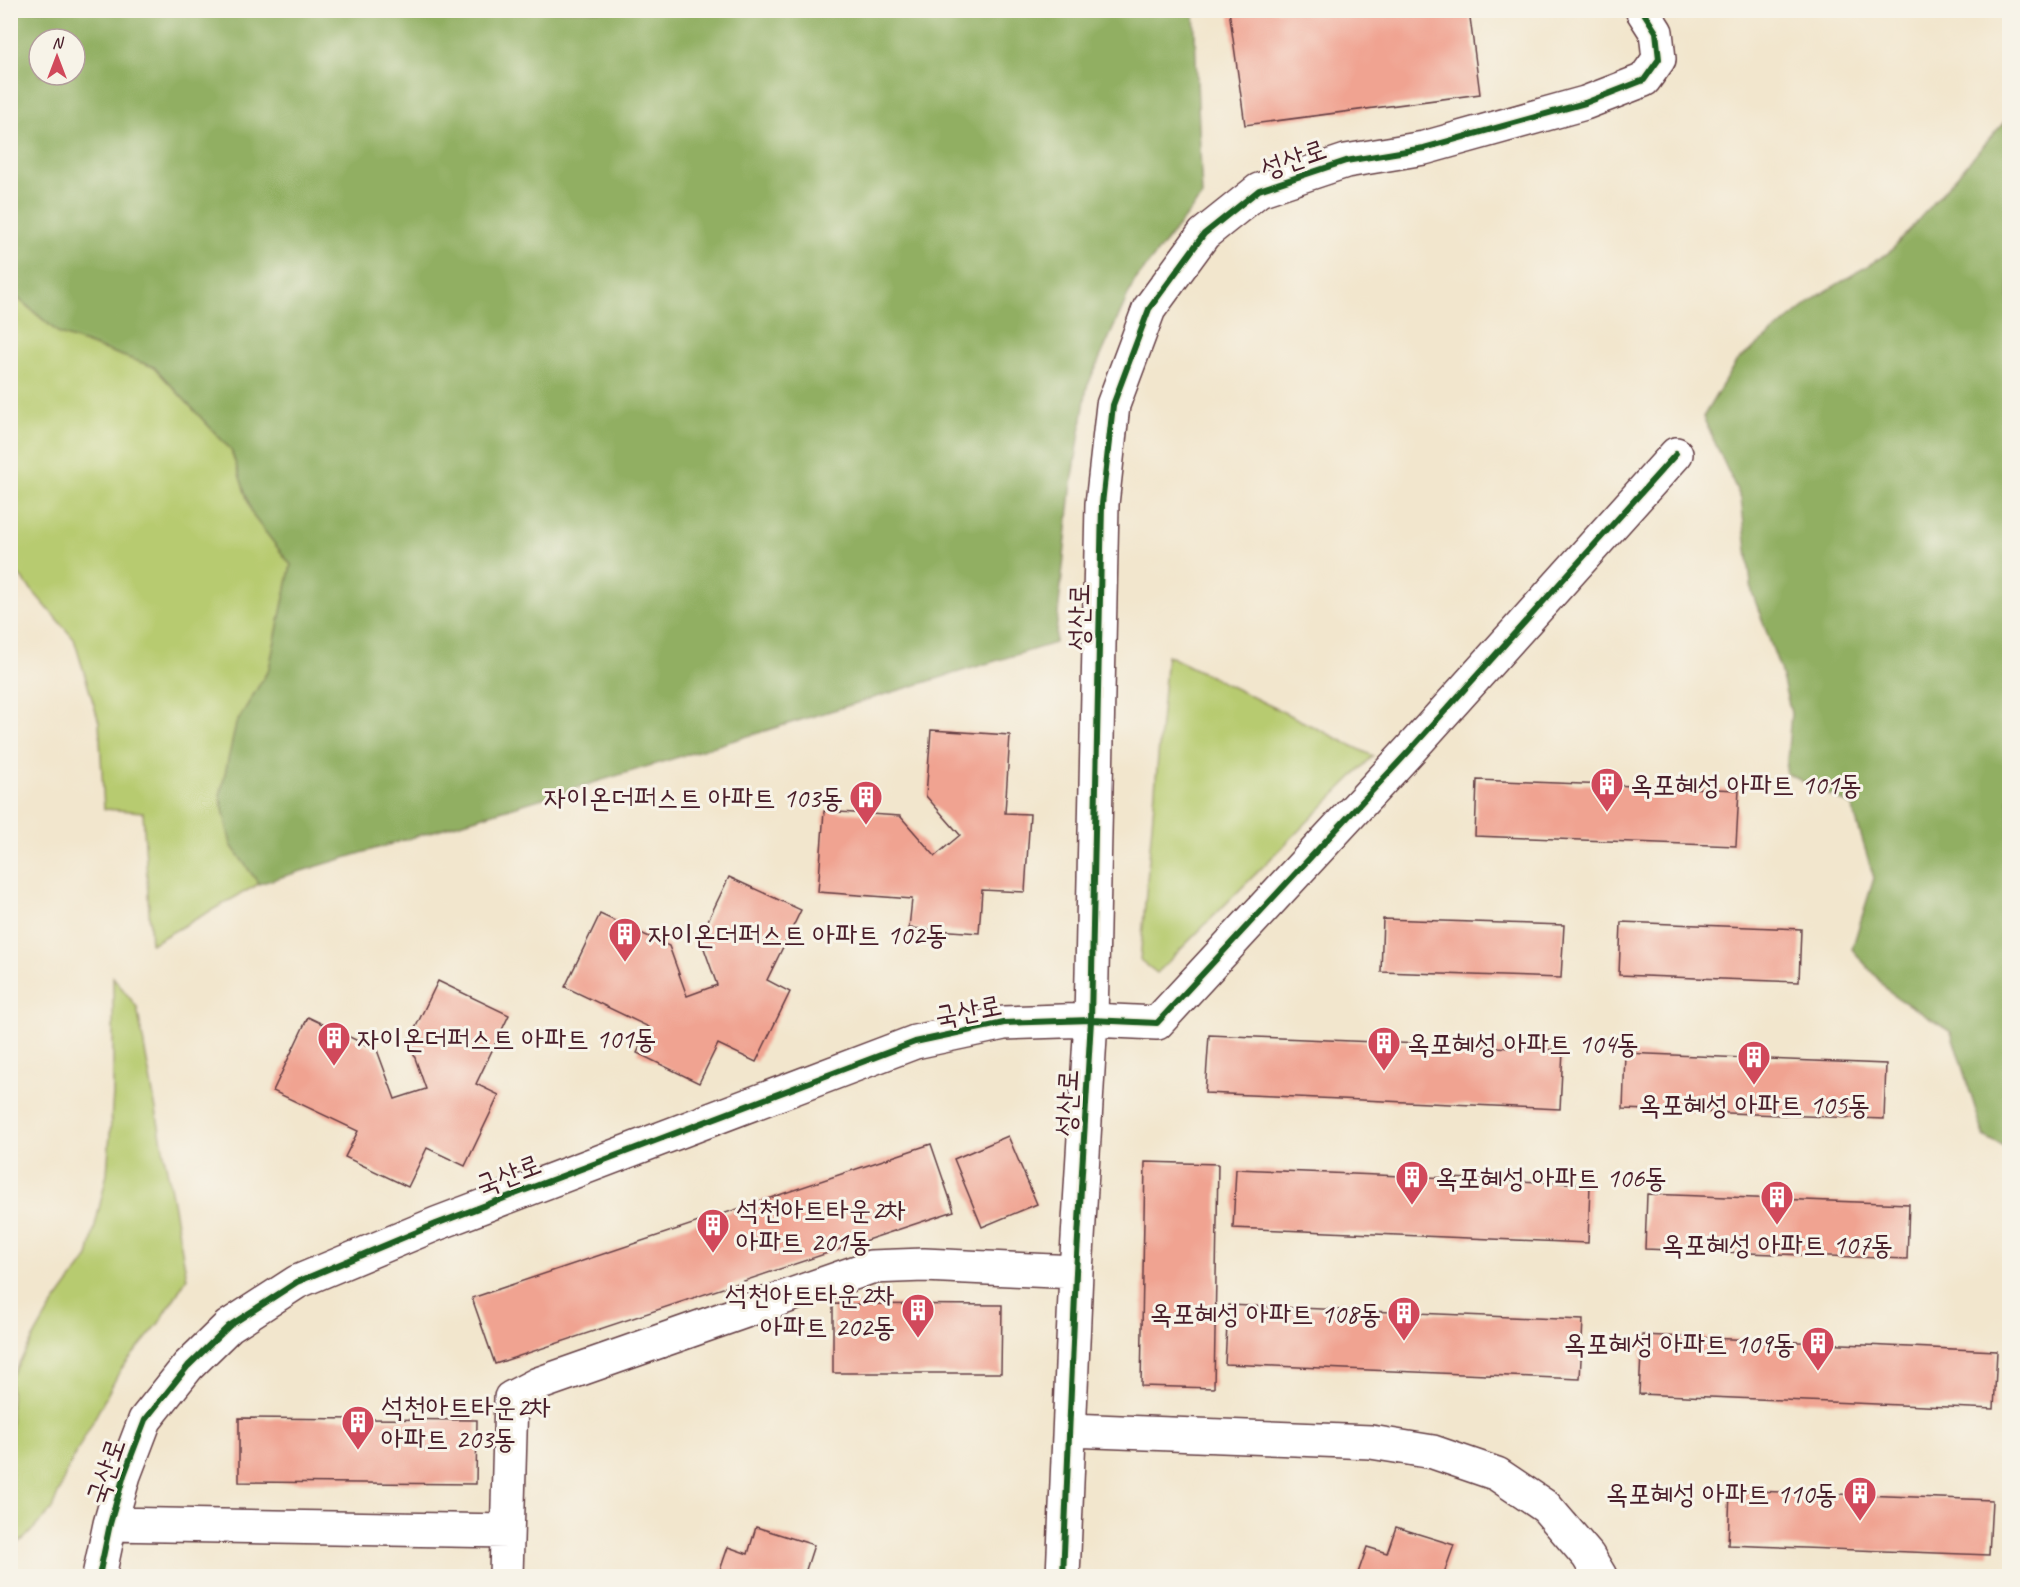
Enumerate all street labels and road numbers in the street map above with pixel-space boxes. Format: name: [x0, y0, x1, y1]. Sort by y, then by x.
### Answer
street label: 성산로: [1256, 131, 1331, 186]
street label: 성산로: [1060, 583, 1097, 651]
street label: 국산로: [932, 987, 1005, 1034]
street label: 성산로: [1047, 1068, 1086, 1138]
street label: 국산로: [470, 1146, 546, 1203]
street label: 국산로: [78, 1434, 133, 1509]

